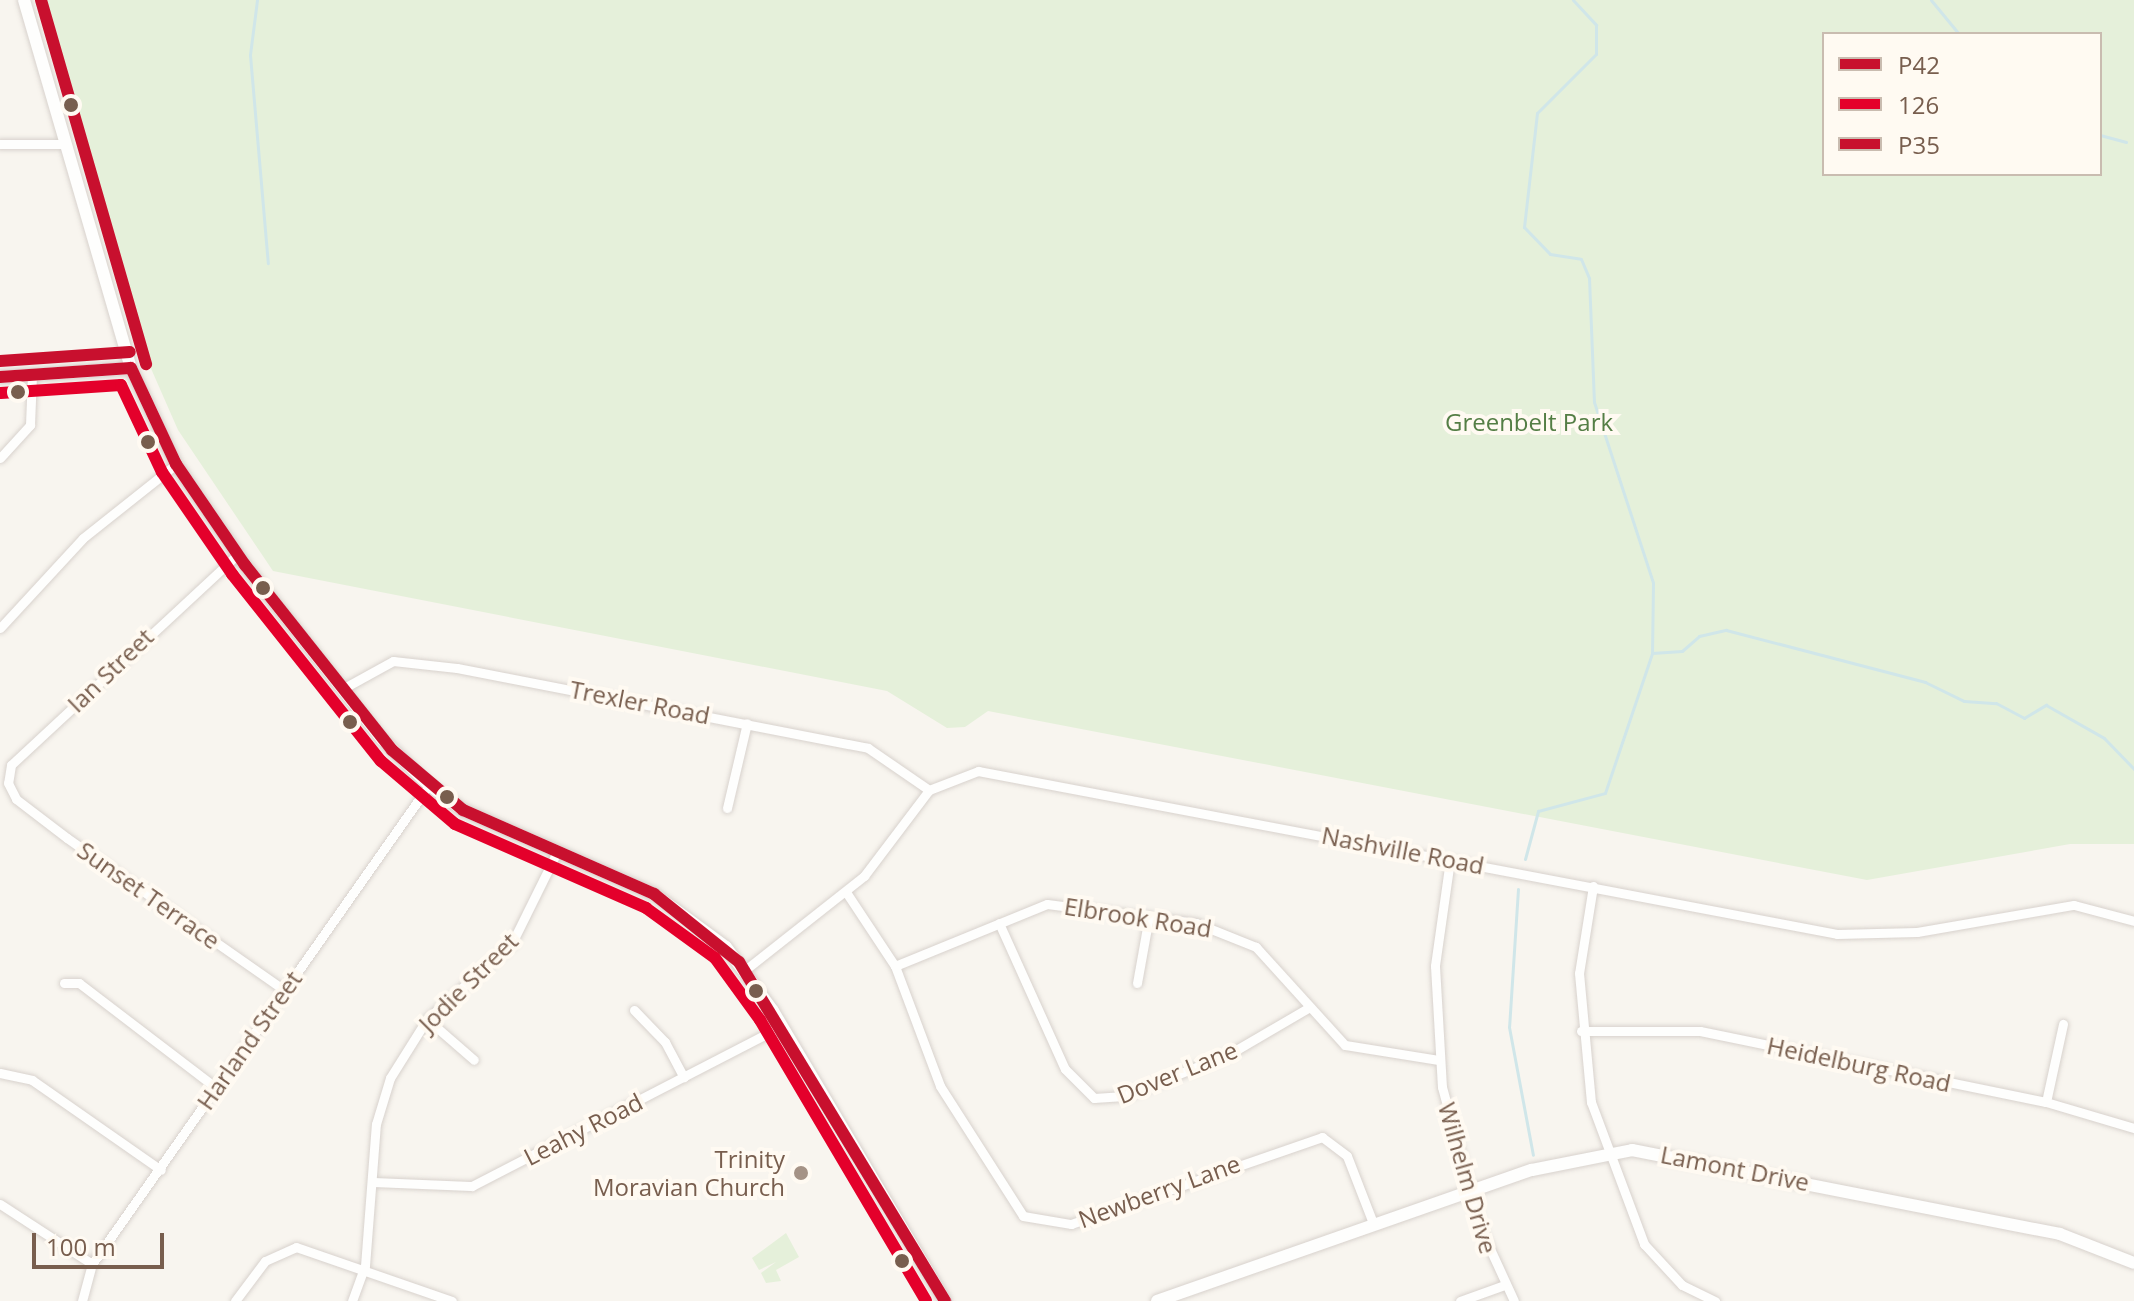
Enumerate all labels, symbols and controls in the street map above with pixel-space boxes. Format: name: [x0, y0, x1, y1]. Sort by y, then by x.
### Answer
legend: [1822, 32, 2102, 176]
text: P42: [1898, 48, 1940, 81]
text: 126: [1898, 88, 1939, 121]
unlabelled marker: [63, 97, 79, 113]
text: P35: [1898, 128, 1940, 161]
unlabelled marker: [10, 384, 26, 400]
park label: Greenbelt Park: [1445, 408, 1613, 436]
unlabelled marker: [140, 434, 156, 450]
unlabelled marker: [255, 580, 271, 596]
street label: Ian Street: [61, 622, 159, 718]
street label: Trexler Road: [568, 674, 712, 730]
unlabelled marker: [342, 714, 358, 730]
unlabelled marker: [439, 789, 455, 805]
street label: Nashville Road: [1319, 820, 1487, 880]
street label: Sunset Terrace: [72, 835, 226, 955]
street label: Elbrook Road: [1062, 891, 1214, 943]
street label: Jodie Street: [412, 926, 524, 1038]
street label: Harland Street: [190, 965, 308, 1115]
unlabelled marker: [748, 983, 764, 999]
street label: Heidelburg Road: [1764, 1030, 1954, 1098]
street label: Dover Lane: [1113, 1035, 1241, 1109]
street label: Leahy Road: [519, 1087, 647, 1171]
street label: Wilhelm Drive: [1433, 1099, 1503, 1257]
street label: Lamont Drive: [1658, 1139, 1812, 1197]
place label: Trinity Moravian Church: [593, 1145, 785, 1201]
street label: Newberry Lane: [1074, 1148, 1244, 1234]
marker: Trinity Moravian Church: [792, 1164, 810, 1182]
scale bar: [36, 1217, 168, 1267]
text: 100 m: [46, 1230, 116, 1263]
unlabelled marker: [894, 1253, 910, 1269]

